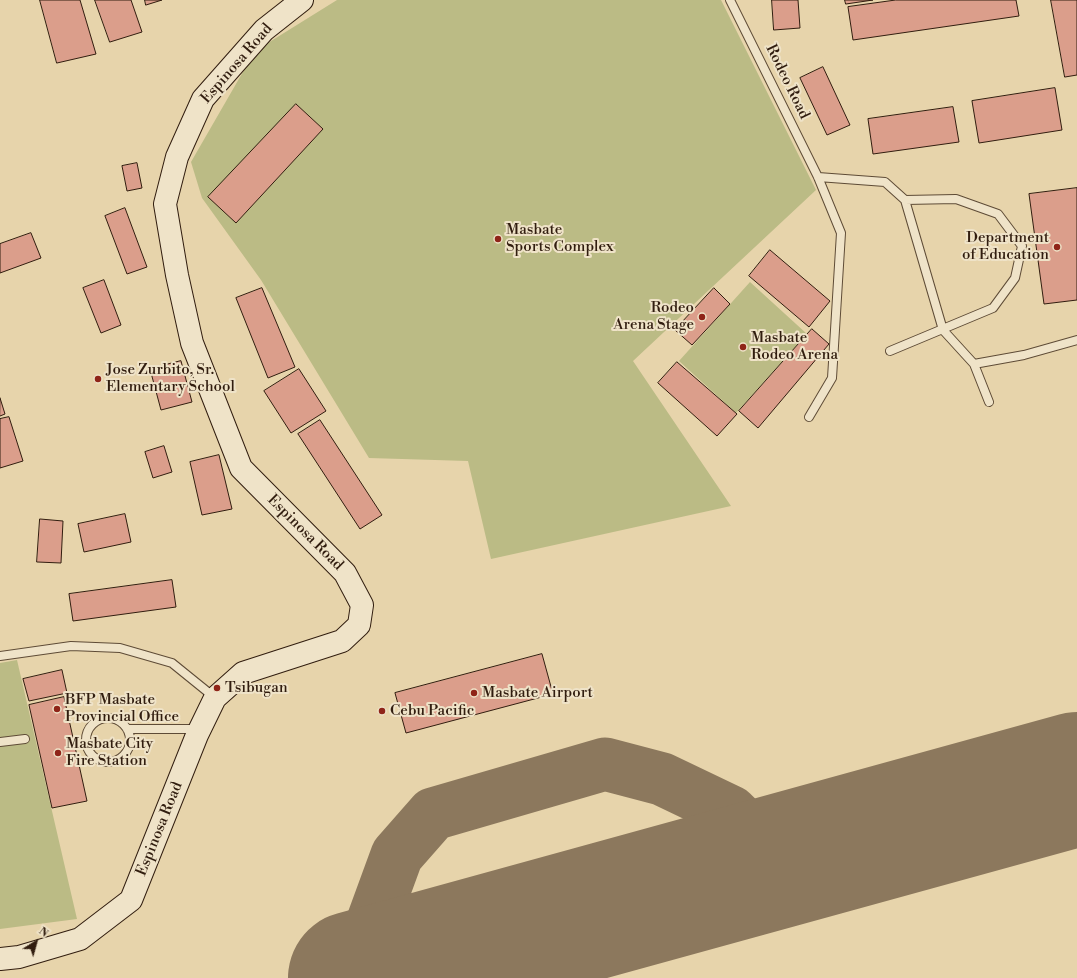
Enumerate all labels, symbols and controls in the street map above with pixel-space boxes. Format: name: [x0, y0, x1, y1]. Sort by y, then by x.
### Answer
street label: Espinosa Road: [197, 20, 277, 108]
street label: Rodeo Road: [761, 42, 813, 122]
place label: Masbate Sports Complex: [506, 221, 614, 256]
place label: Department of Education: [962, 229, 1049, 264]
marker: Masbate Sports Complex: [493, 234, 503, 244]
marker: Department of Education: [1052, 242, 1062, 252]
place label: Rodeo Arena Stage: [613, 299, 694, 334]
marker: Rodeo Arena Stage: [697, 312, 707, 322]
place label: Masbate Rodeo Arena: [751, 329, 838, 364]
marker: Masbate Rodeo Arena: [738, 342, 748, 352]
place label: Jose Zurbito, Sr. Elementary School: [106, 361, 235, 396]
marker: Jose Zurbito, Sr. Elementary School: [93, 374, 103, 384]
street label: Espinosa Road: [263, 491, 347, 575]
place label: Tsibugan: [225, 679, 288, 697]
marker: Tsibugan: [212, 683, 222, 693]
place label: Masbate Airport: [482, 684, 593, 702]
marker: Masbate Airport: [469, 688, 479, 698]
place label: BFP Masbate Provincial Office: [65, 691, 179, 726]
place label: Cebu Pacific: [390, 702, 474, 720]
marker: BFP Masbate Provincial Office: [52, 704, 62, 714]
marker: Cebu Pacific: [377, 706, 387, 716]
place label: Masbate City Fire Station: [66, 735, 153, 770]
marker: Masbate City Fire Station: [53, 748, 63, 758]
street label: Espinosa Road: [133, 779, 187, 879]
north arrow: [16, 922, 56, 962]
text: N: [36, 924, 51, 941]

